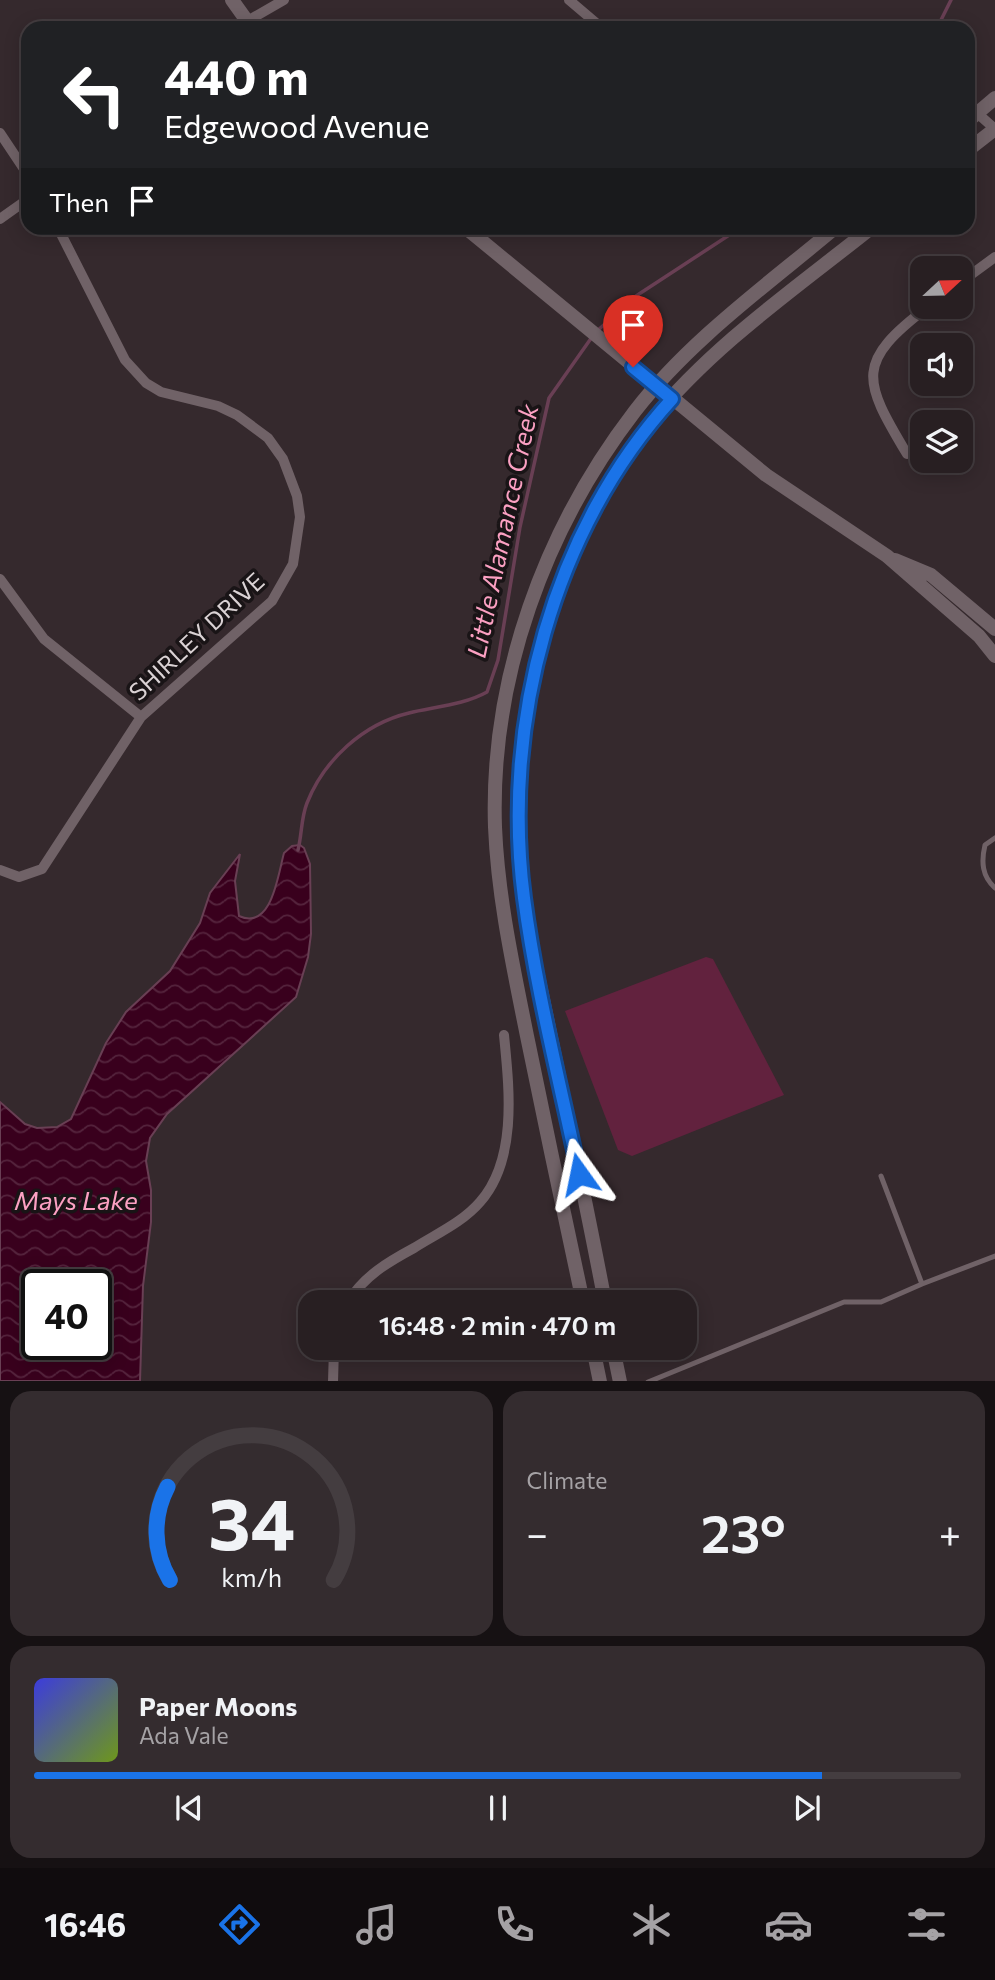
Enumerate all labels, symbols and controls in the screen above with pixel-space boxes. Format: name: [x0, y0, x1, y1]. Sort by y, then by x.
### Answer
text: 440 m: [164, 45, 309, 105]
icon: left: [49, 49, 140, 140]
text: Edgewood Avenue: [164, 105, 430, 145]
icon: arrive: [123, 182, 161, 220]
text: Then: [49, 186, 109, 217]
north arrow: [910, 256, 973, 318]
map controls: [910, 256, 973, 473]
pin: [603, 295, 663, 367]
icon: arrive: [614, 306, 652, 344]
button: sound: [910, 333, 973, 396]
water label: Little Alamance Creek: [460, 400, 544, 660]
button: layers: [910, 410, 973, 473]
street label: SHIRLEY DRIVE: [122, 566, 270, 706]
position arrow: [542, 1137, 616, 1211]
water label: Mays Lake: [14, 1184, 138, 1215]
speed limit sign: 40: [21, 1269, 112, 1360]
text: 16:48 · 2 min · 470 m: [379, 1309, 616, 1340]
text: Climate: [527, 1466, 608, 1494]
text: 34: [208, 1476, 295, 1565]
text: 23°: [701, 1500, 786, 1564]
text: −: [527, 1509, 548, 1556]
text: +: [939, 1509, 961, 1556]
text: km/h: [221, 1561, 282, 1591]
text: Paper Moons: [139, 1690, 297, 1721]
text: Ada Vale: [139, 1721, 229, 1749]
icon: previous: [170, 1789, 208, 1827]
icon: pause: [479, 1789, 517, 1827]
icon: next: [788, 1789, 826, 1827]
icon: directions: [215, 1900, 264, 1949]
icon: music: [352, 1900, 401, 1949]
icon: phone: [490, 1900, 539, 1949]
icon: climate: [627, 1900, 676, 1949]
icon: car: [764, 1900, 813, 1949]
icon: filters: [902, 1900, 951, 1949]
text: 16:46: [44, 1904, 126, 1944]

